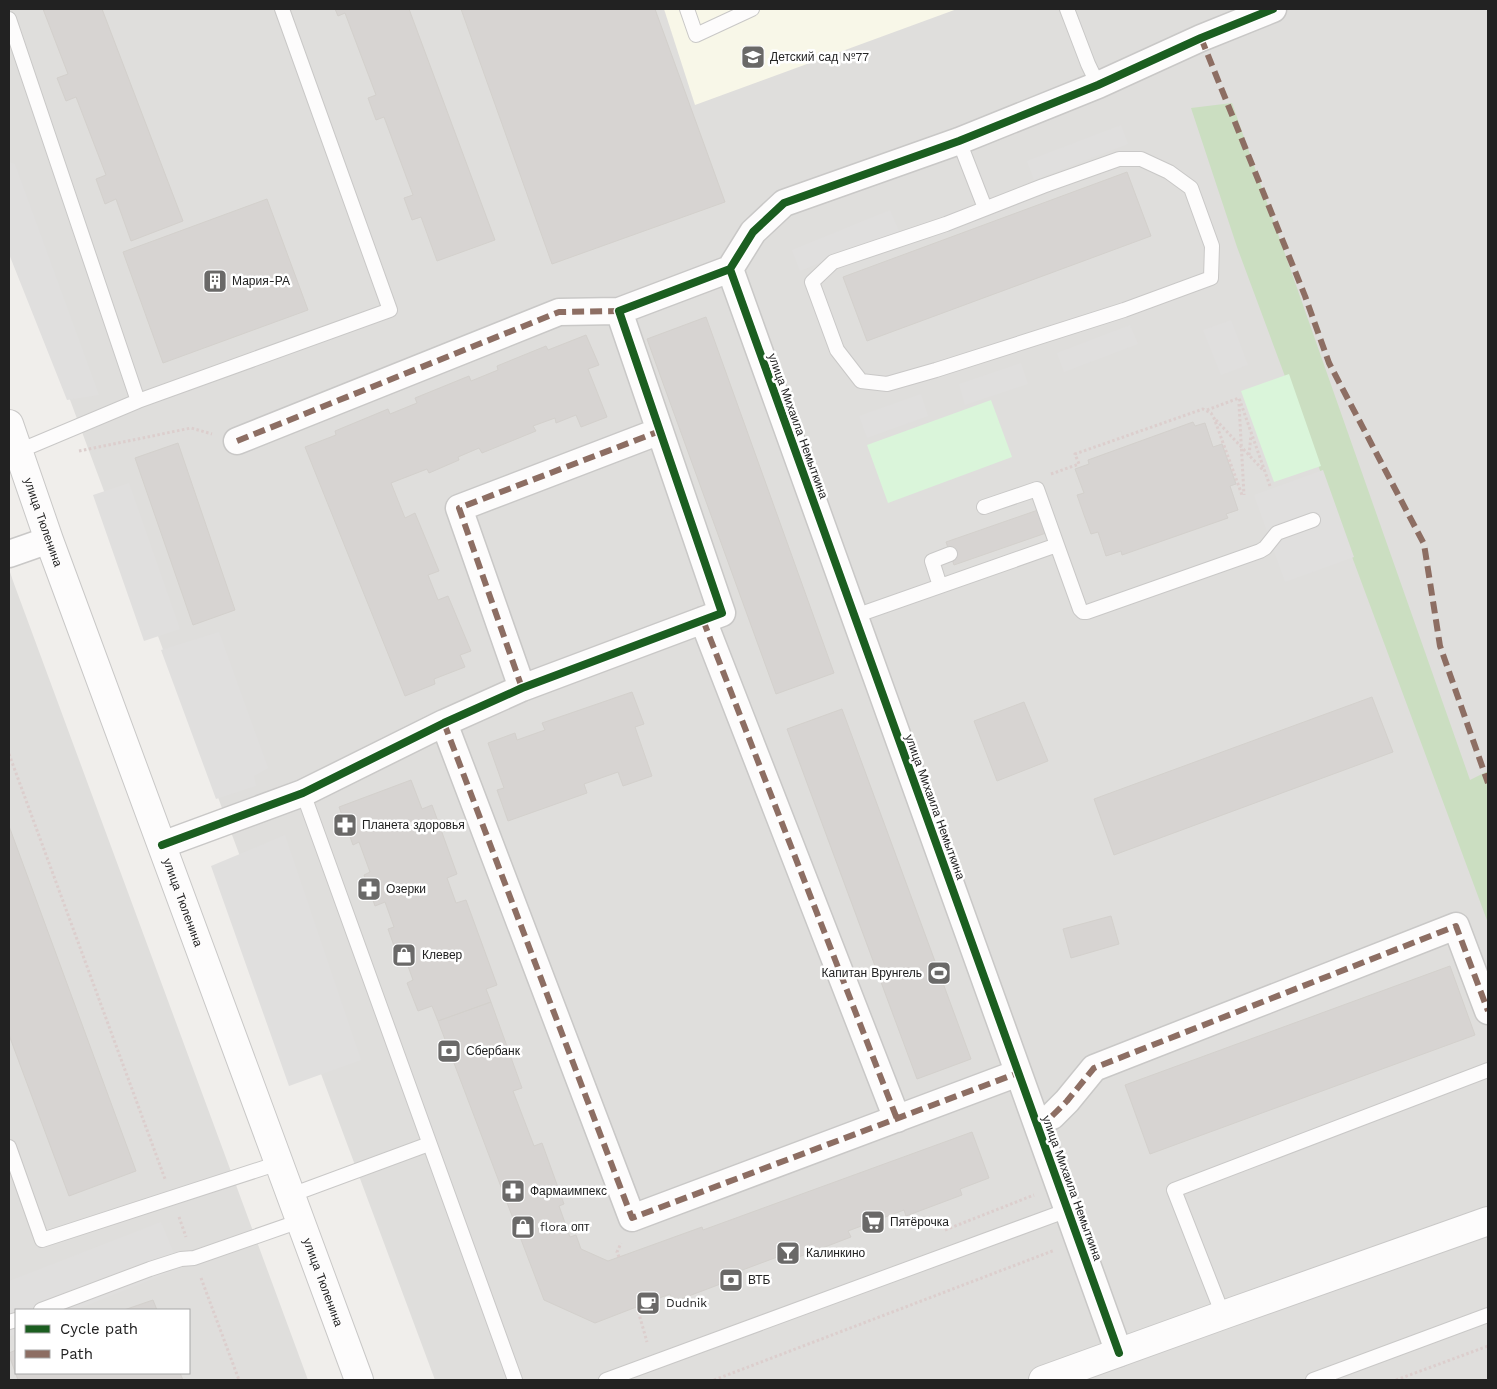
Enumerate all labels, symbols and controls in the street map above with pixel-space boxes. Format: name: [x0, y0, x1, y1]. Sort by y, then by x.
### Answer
school or university icon: Детский сад №77: [740, 44, 766, 70]
place label: Детский сад №77: [770, 50, 869, 64]
building icon: Мария-РА: [202, 268, 228, 294]
place label: Мария-РА: [232, 274, 290, 288]
street label: улица Михаила Немыткина: [765, 351, 831, 501]
street label: улица Тюленина: [21, 476, 65, 569]
street label: улица Михаила Немыткина: [902, 732, 968, 882]
pharmacy icon: Планета здоровья: [332, 812, 358, 838]
place label: Планета здоровья: [362, 818, 465, 832]
street label: улица Тюленина: [160, 856, 206, 949]
pharmacy icon: Озерки: [356, 876, 382, 902]
place label: Озерки: [386, 882, 426, 896]
shop icon: Клевер: [391, 942, 417, 968]
place label: Клевер: [422, 948, 463, 962]
sports icon: Капитан Врунгель: [926, 960, 952, 986]
place label: Капитан Врунгель: [822, 966, 922, 980]
bank icon: Сбербанк: [436, 1038, 462, 1064]
place label: Сбербанк: [466, 1044, 521, 1058]
street label: улица Михаила Немыткина: [1039, 1113, 1105, 1263]
pharmacy icon: Фармаимпекс: [500, 1178, 526, 1204]
place label: Фармаимпекс: [530, 1184, 607, 1198]
supermarket icon: Пятёрочка: [860, 1209, 886, 1235]
shop icon: flora опт: [510, 1214, 536, 1240]
place label: Пятёрочка: [890, 1215, 949, 1229]
place label: flora опт: [540, 1220, 590, 1234]
street label: улица Тюленина: [300, 1236, 346, 1329]
bar icon: Калинкино: [775, 1240, 801, 1266]
place label: Калинкино: [806, 1246, 866, 1260]
bank icon: ВТБ: [718, 1267, 744, 1293]
place label: ВТБ: [748, 1273, 771, 1287]
cafe icon: Dudnik: [635, 1290, 661, 1316]
place label: Dudnik: [666, 1296, 707, 1310]
legend: [15, 1309, 190, 1374]
text: Cycle path: [60, 1320, 138, 1338]
text: Path: [60, 1345, 93, 1363]

